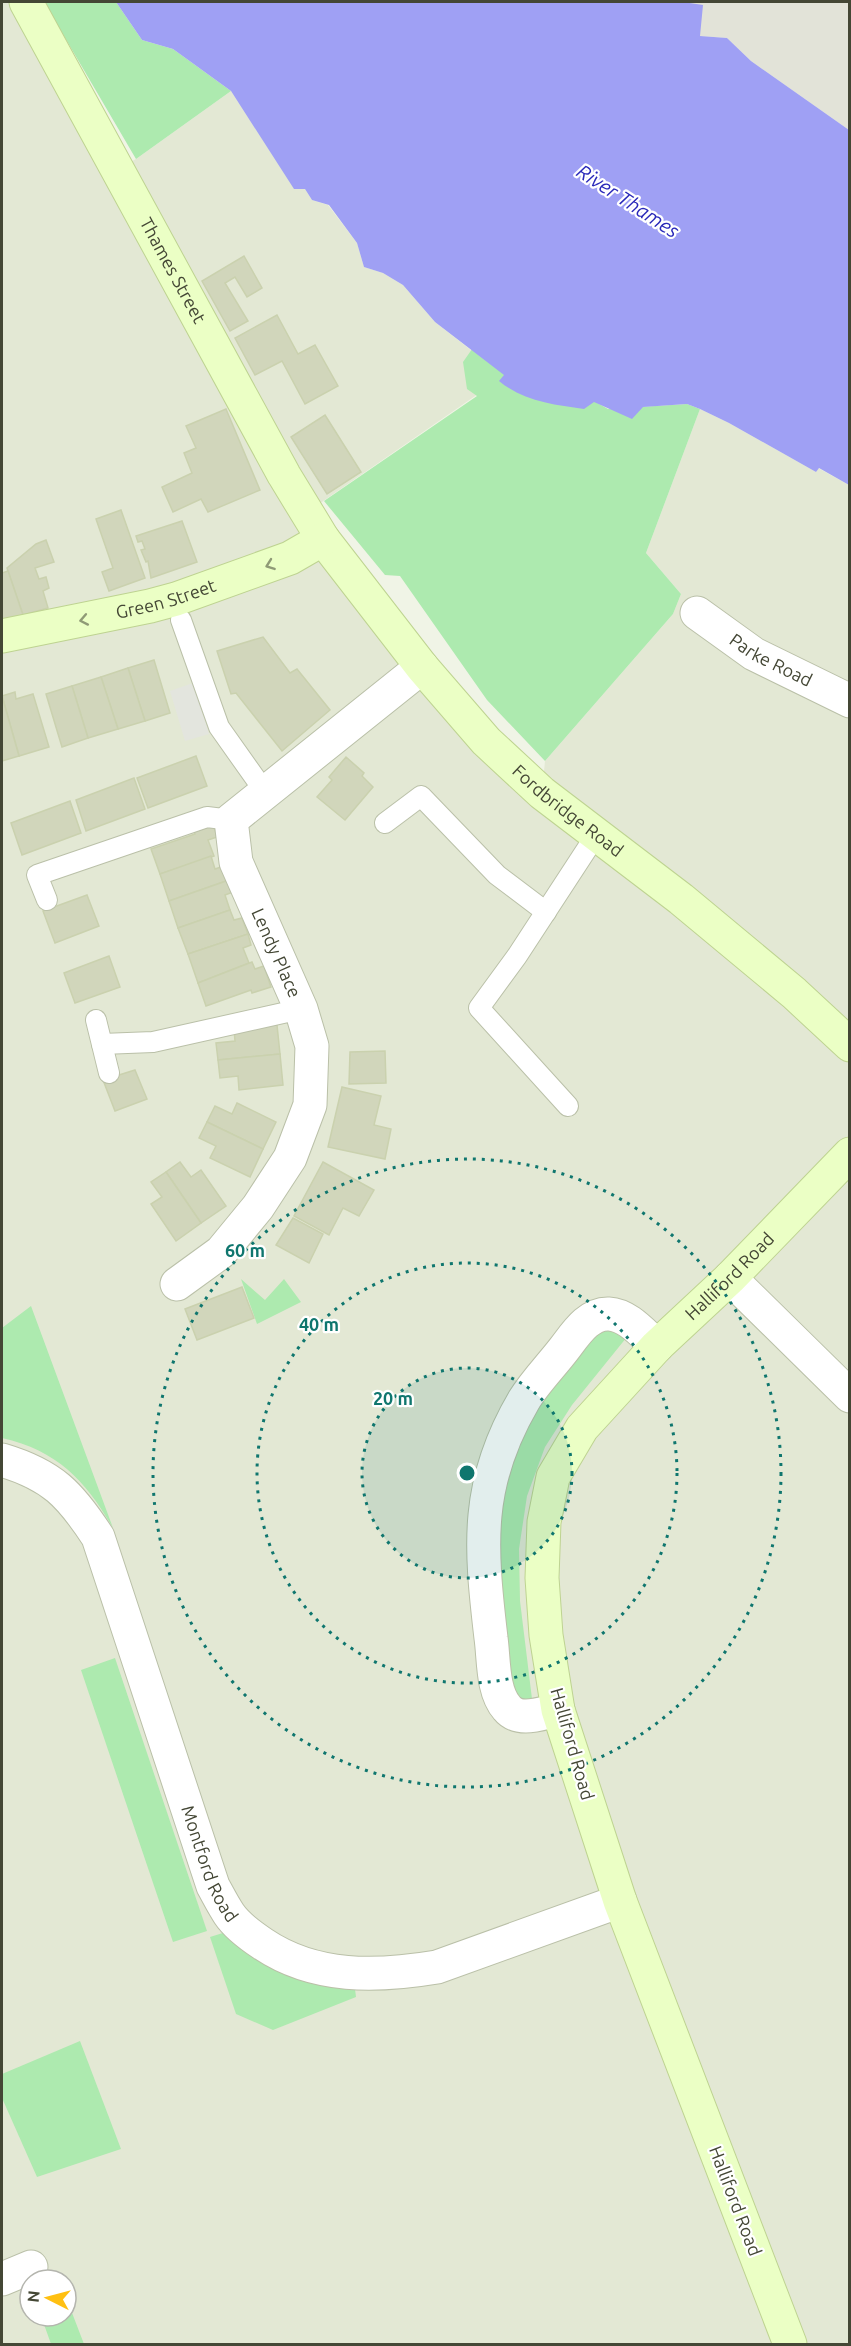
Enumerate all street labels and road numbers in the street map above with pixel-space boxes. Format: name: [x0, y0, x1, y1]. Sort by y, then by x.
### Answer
street label: Thames Street: [137, 214, 210, 326]
street label: Green Street: [114, 575, 218, 622]
street label: Parke Road: [726, 629, 816, 690]
street label: Fordbridge Road: [509, 760, 627, 860]
street label: Lendy Place: [248, 905, 306, 1000]
street label: Halliford Road: [681, 1228, 777, 1324]
street label: Halliford Road: [547, 1685, 599, 1802]
street label: Montford Road: [178, 1803, 242, 1925]
street label: Halliford Road: [706, 2143, 766, 2258]

